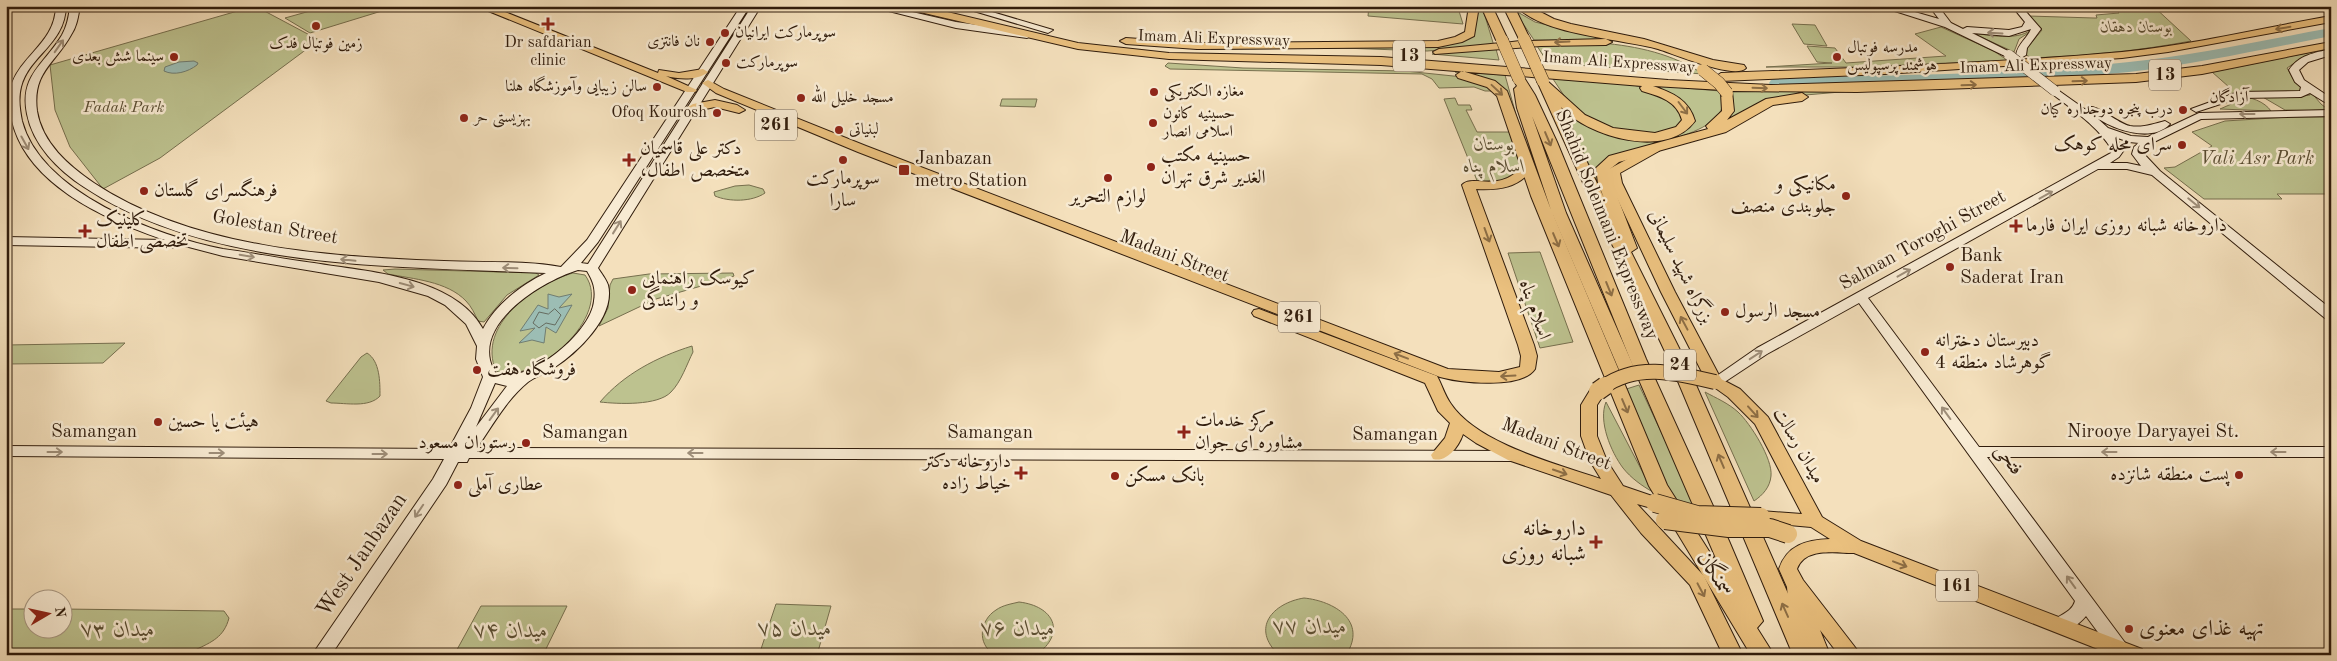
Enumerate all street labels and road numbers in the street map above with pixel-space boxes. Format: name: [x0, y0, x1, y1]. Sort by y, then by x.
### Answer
street label: Imam Ali Expressway: [1137, 28, 1291, 50]
road number: 13: [1393, 40, 1425, 72]
street label: Imam Ali Expressway: [1542, 50, 1696, 76]
street label: Imam Ali Expressway: [1959, 55, 2113, 77]
road number: 13: [2149, 60, 2181, 90]
street label: آزادگان: [2209, 87, 2250, 106]
street label: Shahid Soleimani Expressway: [1551, 107, 1661, 343]
road number: 261: [755, 110, 797, 140]
street label: Salman Toroghi Street: [1837, 187, 2009, 295]
street label: بزرگراه شهید سلیمانی: [1643, 205, 1720, 328]
street label: Golestan Street: [211, 208, 339, 248]
street label: Madani Street: [1117, 227, 1231, 287]
street label: اسلام پناه: [1510, 278, 1553, 344]
road number: 261: [1278, 302, 1320, 332]
road number: 24: [1664, 350, 1696, 380]
street label: میدان رسالت: [1769, 405, 1827, 487]
street label: Madani Street: [1499, 415, 1613, 475]
street label: Samangan: [51, 423, 137, 442]
street label: Nirooye Daryayei St.: [2067, 423, 2239, 442]
street label: Samangan: [542, 424, 628, 443]
street label: Samangan: [947, 424, 1033, 443]
street label: Samangan: [1352, 426, 1438, 445]
street label: فتحی: [1989, 441, 2025, 480]
street label: West Janbazan: [313, 489, 411, 621]
street label: سمنگان: [1692, 545, 1741, 600]
road number: 161: [1936, 570, 1978, 602]

